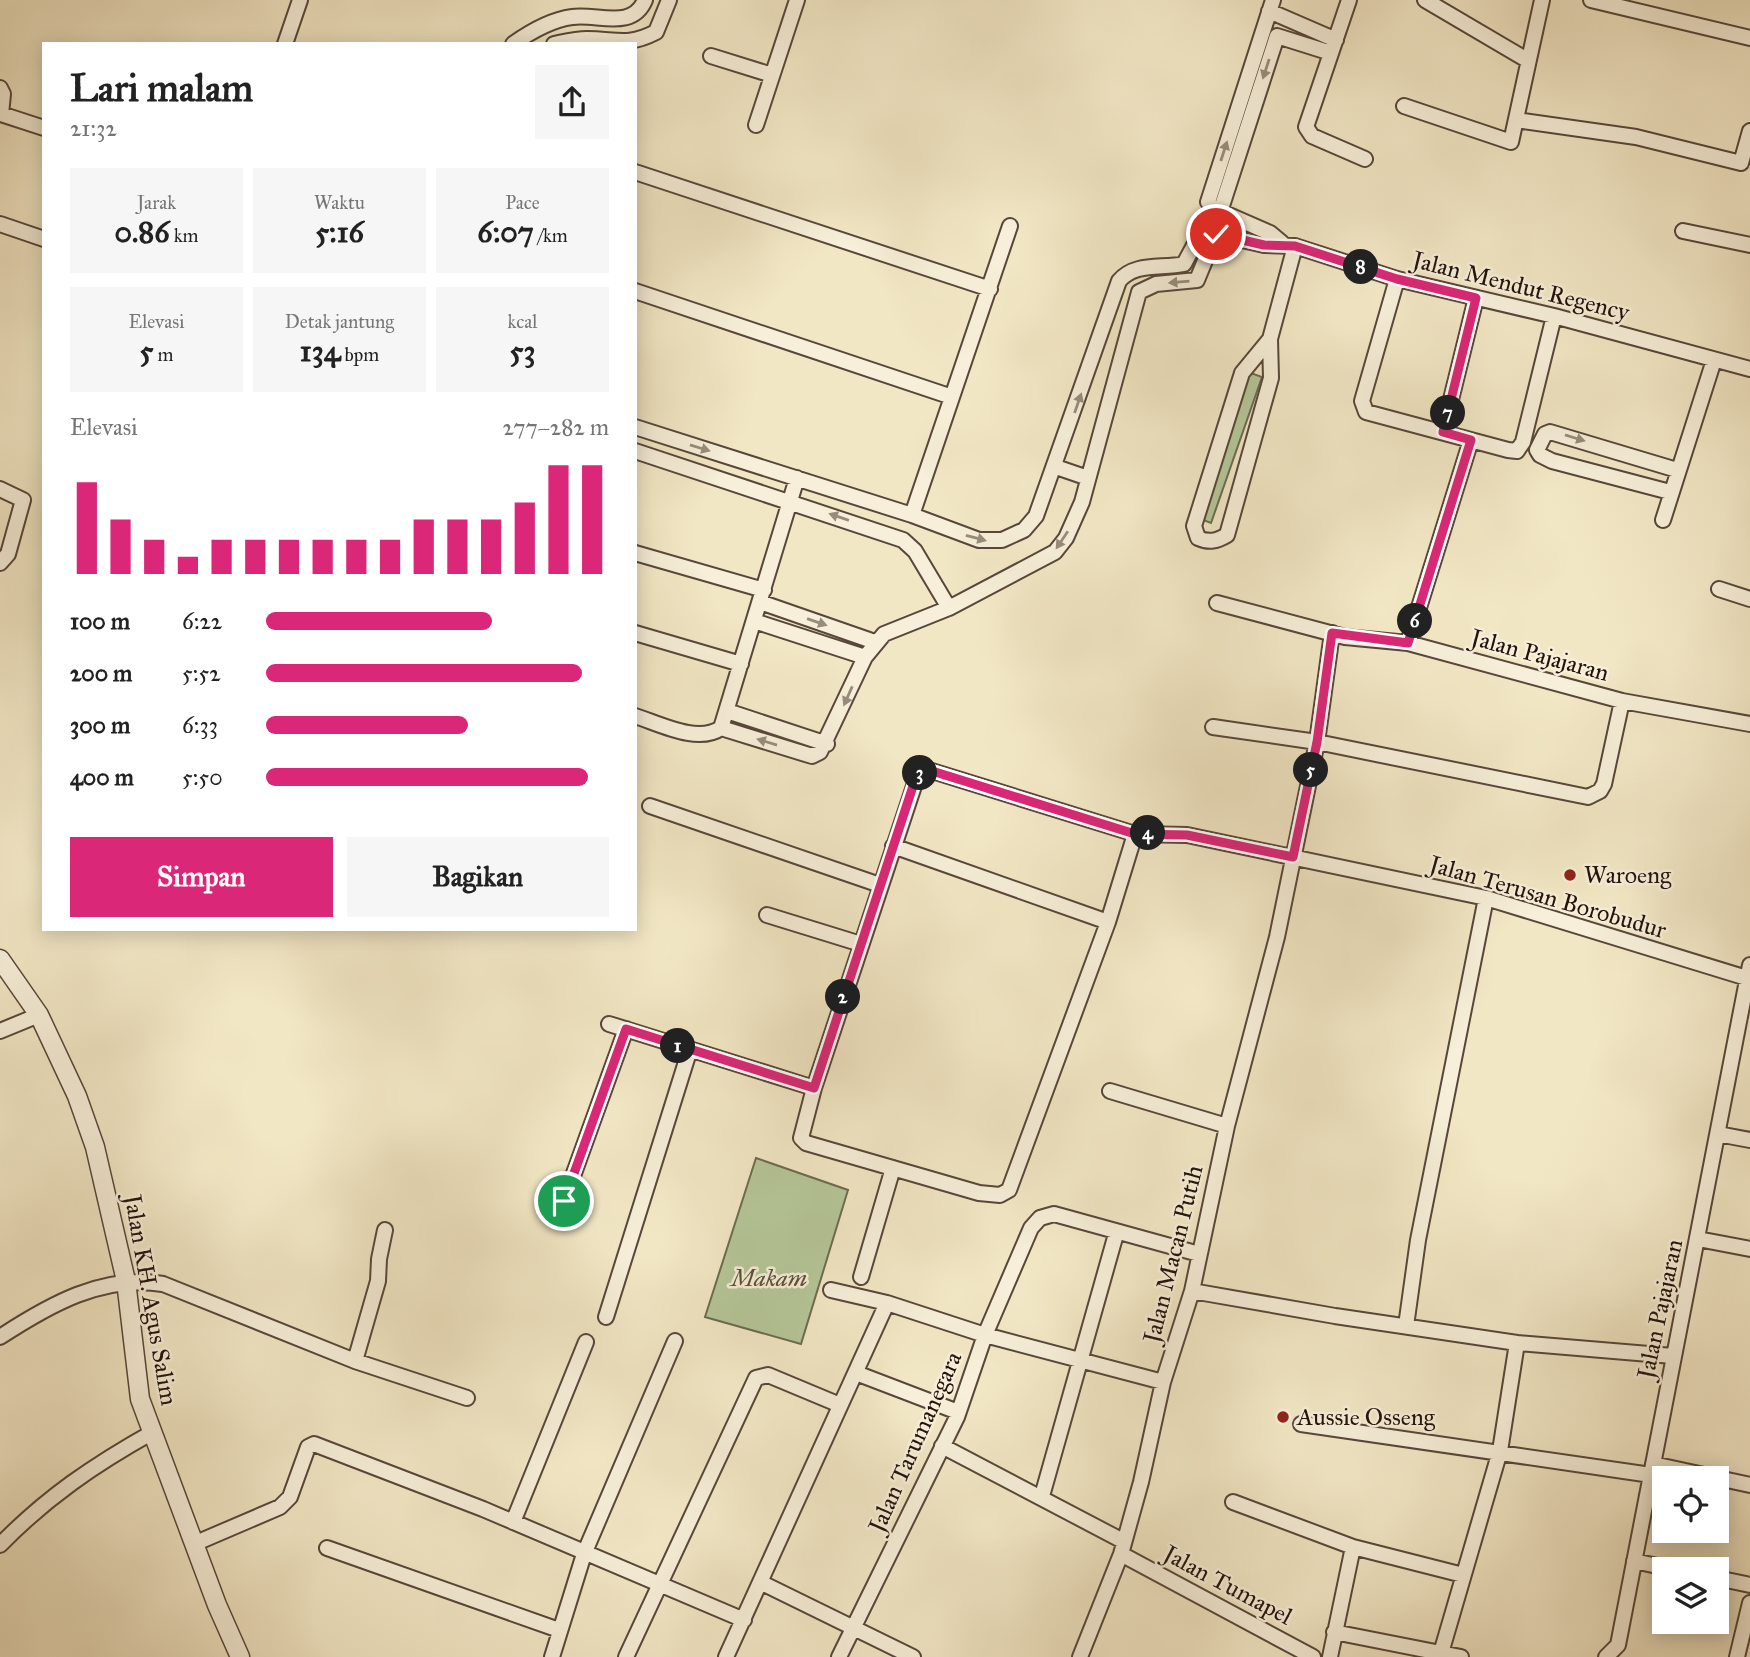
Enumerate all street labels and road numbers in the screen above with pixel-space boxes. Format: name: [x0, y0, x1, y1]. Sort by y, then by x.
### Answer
street label: Jalan Mendut Regency: [1407, 244, 1633, 328]
street label: Jalan Pajajaran: [1465, 621, 1612, 688]
street label: Jalan Terusan Borobudur: [1423, 848, 1670, 945]
street label: Jalan Macan Putih: [1136, 1162, 1210, 1349]
street label: Jalan KH. Agus Salim: [117, 1189, 184, 1408]
street label: Jalan Pajajaran: [1630, 1237, 1689, 1384]
street label: Jalan Tarumanegara: [860, 1346, 969, 1540]
street label: Jalan Tumapel: [1156, 1537, 1298, 1632]

